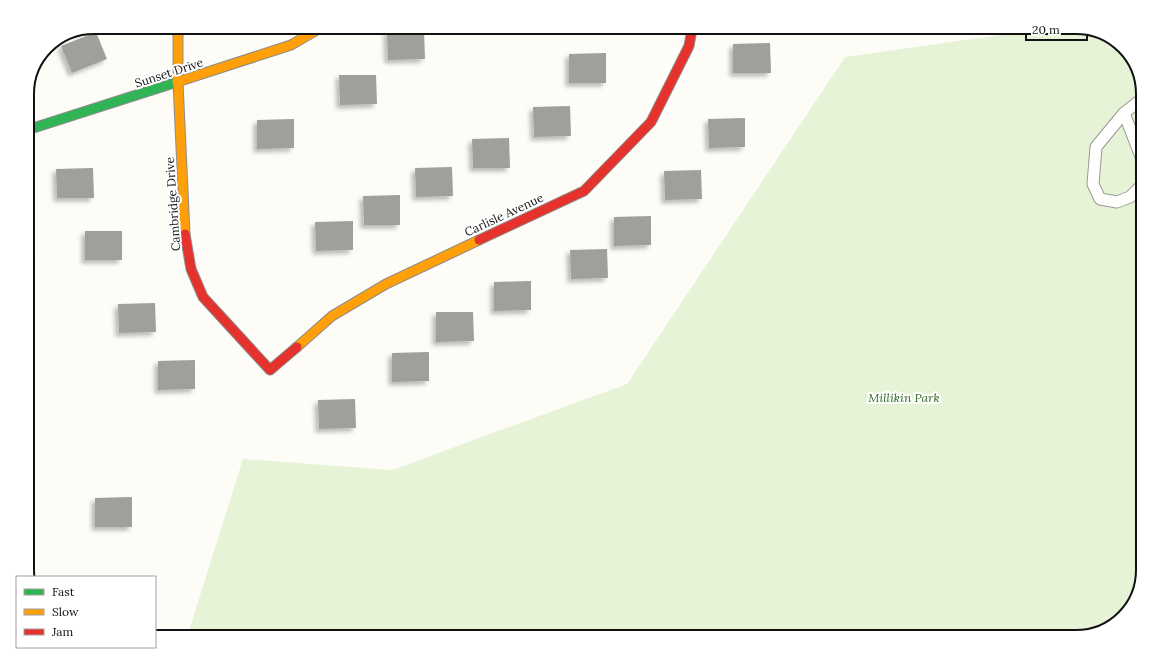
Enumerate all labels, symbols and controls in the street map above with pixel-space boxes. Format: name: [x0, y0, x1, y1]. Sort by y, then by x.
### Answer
scale bar: [1026, 16, 1087, 42]
text: 20 m: [1032, 22, 1060, 37]
street label: Sunset Drive: [133, 54, 205, 91]
street label: Cambridge Drive: [162, 156, 183, 252]
street label: Carlisle Avenue: [462, 189, 546, 239]
park label: Millikin Park: [868, 390, 940, 405]
legend: [16, 576, 156, 648]
text: Fast: [52, 584, 75, 599]
text: Slow: [52, 604, 79, 619]
text: Jam: [51, 624, 73, 639]

